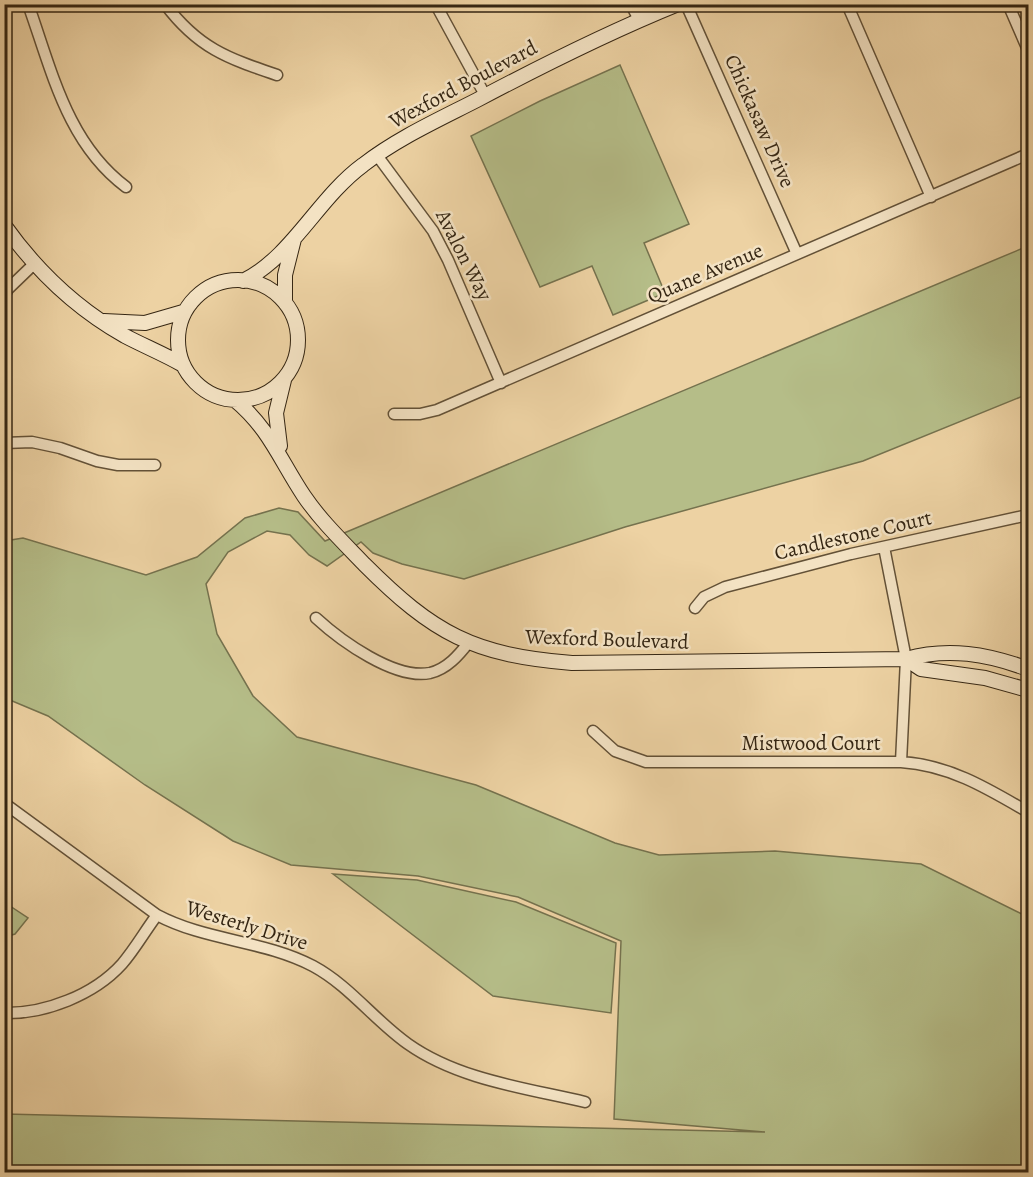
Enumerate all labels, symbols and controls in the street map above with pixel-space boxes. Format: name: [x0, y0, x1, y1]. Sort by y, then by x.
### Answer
street label: Wexford Boulevard: [383, 33, 543, 135]
street label: Chickasaw Drive: [718, 50, 802, 192]
street label: Avalon Way: [429, 204, 499, 306]
street label: Quane Avenue: [643, 236, 767, 310]
street label: Candlestone Court: [772, 503, 934, 567]
street label: Wexford Boulevard: [524, 622, 690, 656]
street label: Mistwood Court: [741, 729, 881, 757]
street label: Westerly Drive: [182, 893, 311, 957]

